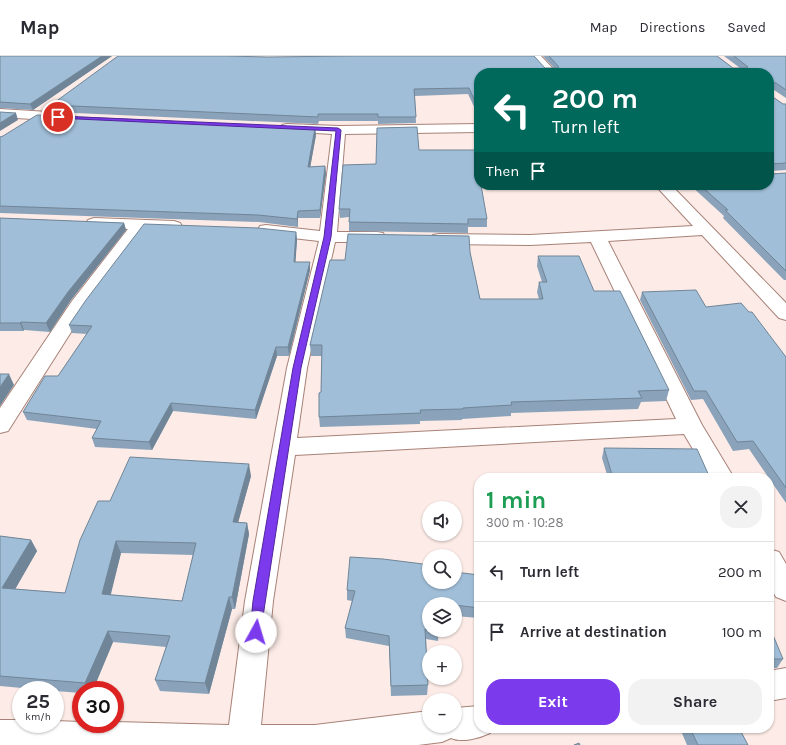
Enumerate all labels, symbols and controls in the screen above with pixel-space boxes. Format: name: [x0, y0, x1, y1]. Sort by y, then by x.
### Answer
text: Map: [20, 17, 59, 39]
text: Map: [590, 19, 618, 36]
text: Directions: [640, 19, 705, 36]
text: Saved: [727, 19, 766, 36]
text: 200 m: [552, 82, 638, 115]
icon: left: [486, 84, 538, 136]
pin: [41, 100, 75, 134]
icon: arrive: [47, 106, 69, 128]
text: Turn left: [552, 116, 620, 138]
icon: arrive: [527, 160, 549, 182]
text: Then: [486, 162, 519, 180]
text: 1 min: [486, 486, 546, 514]
button: close: [720, 486, 762, 528]
map controls: [422, 501, 462, 733]
button: sound: [422, 501, 462, 541]
text: 300 m · 10:28: [486, 515, 563, 530]
button: search: [422, 549, 462, 589]
icon: left: [486, 561, 508, 583]
text: Turn left: [520, 563, 579, 581]
text: 200 m: [718, 563, 762, 581]
button: layers: [422, 597, 462, 637]
position arrow: [235, 611, 277, 653]
icon: arrive: [486, 621, 508, 643]
text: Arrive at destination: [520, 623, 667, 641]
text: 100 m: [722, 623, 762, 641]
button: +: [422, 645, 462, 685]
button: Exit: [486, 679, 620, 725]
button: Share: [628, 679, 762, 725]
speed limit sign: 30: [72, 681, 124, 733]
text: 25: [26, 690, 50, 713]
button: −: [422, 693, 462, 733]
text: km/h: [25, 711, 51, 723]

